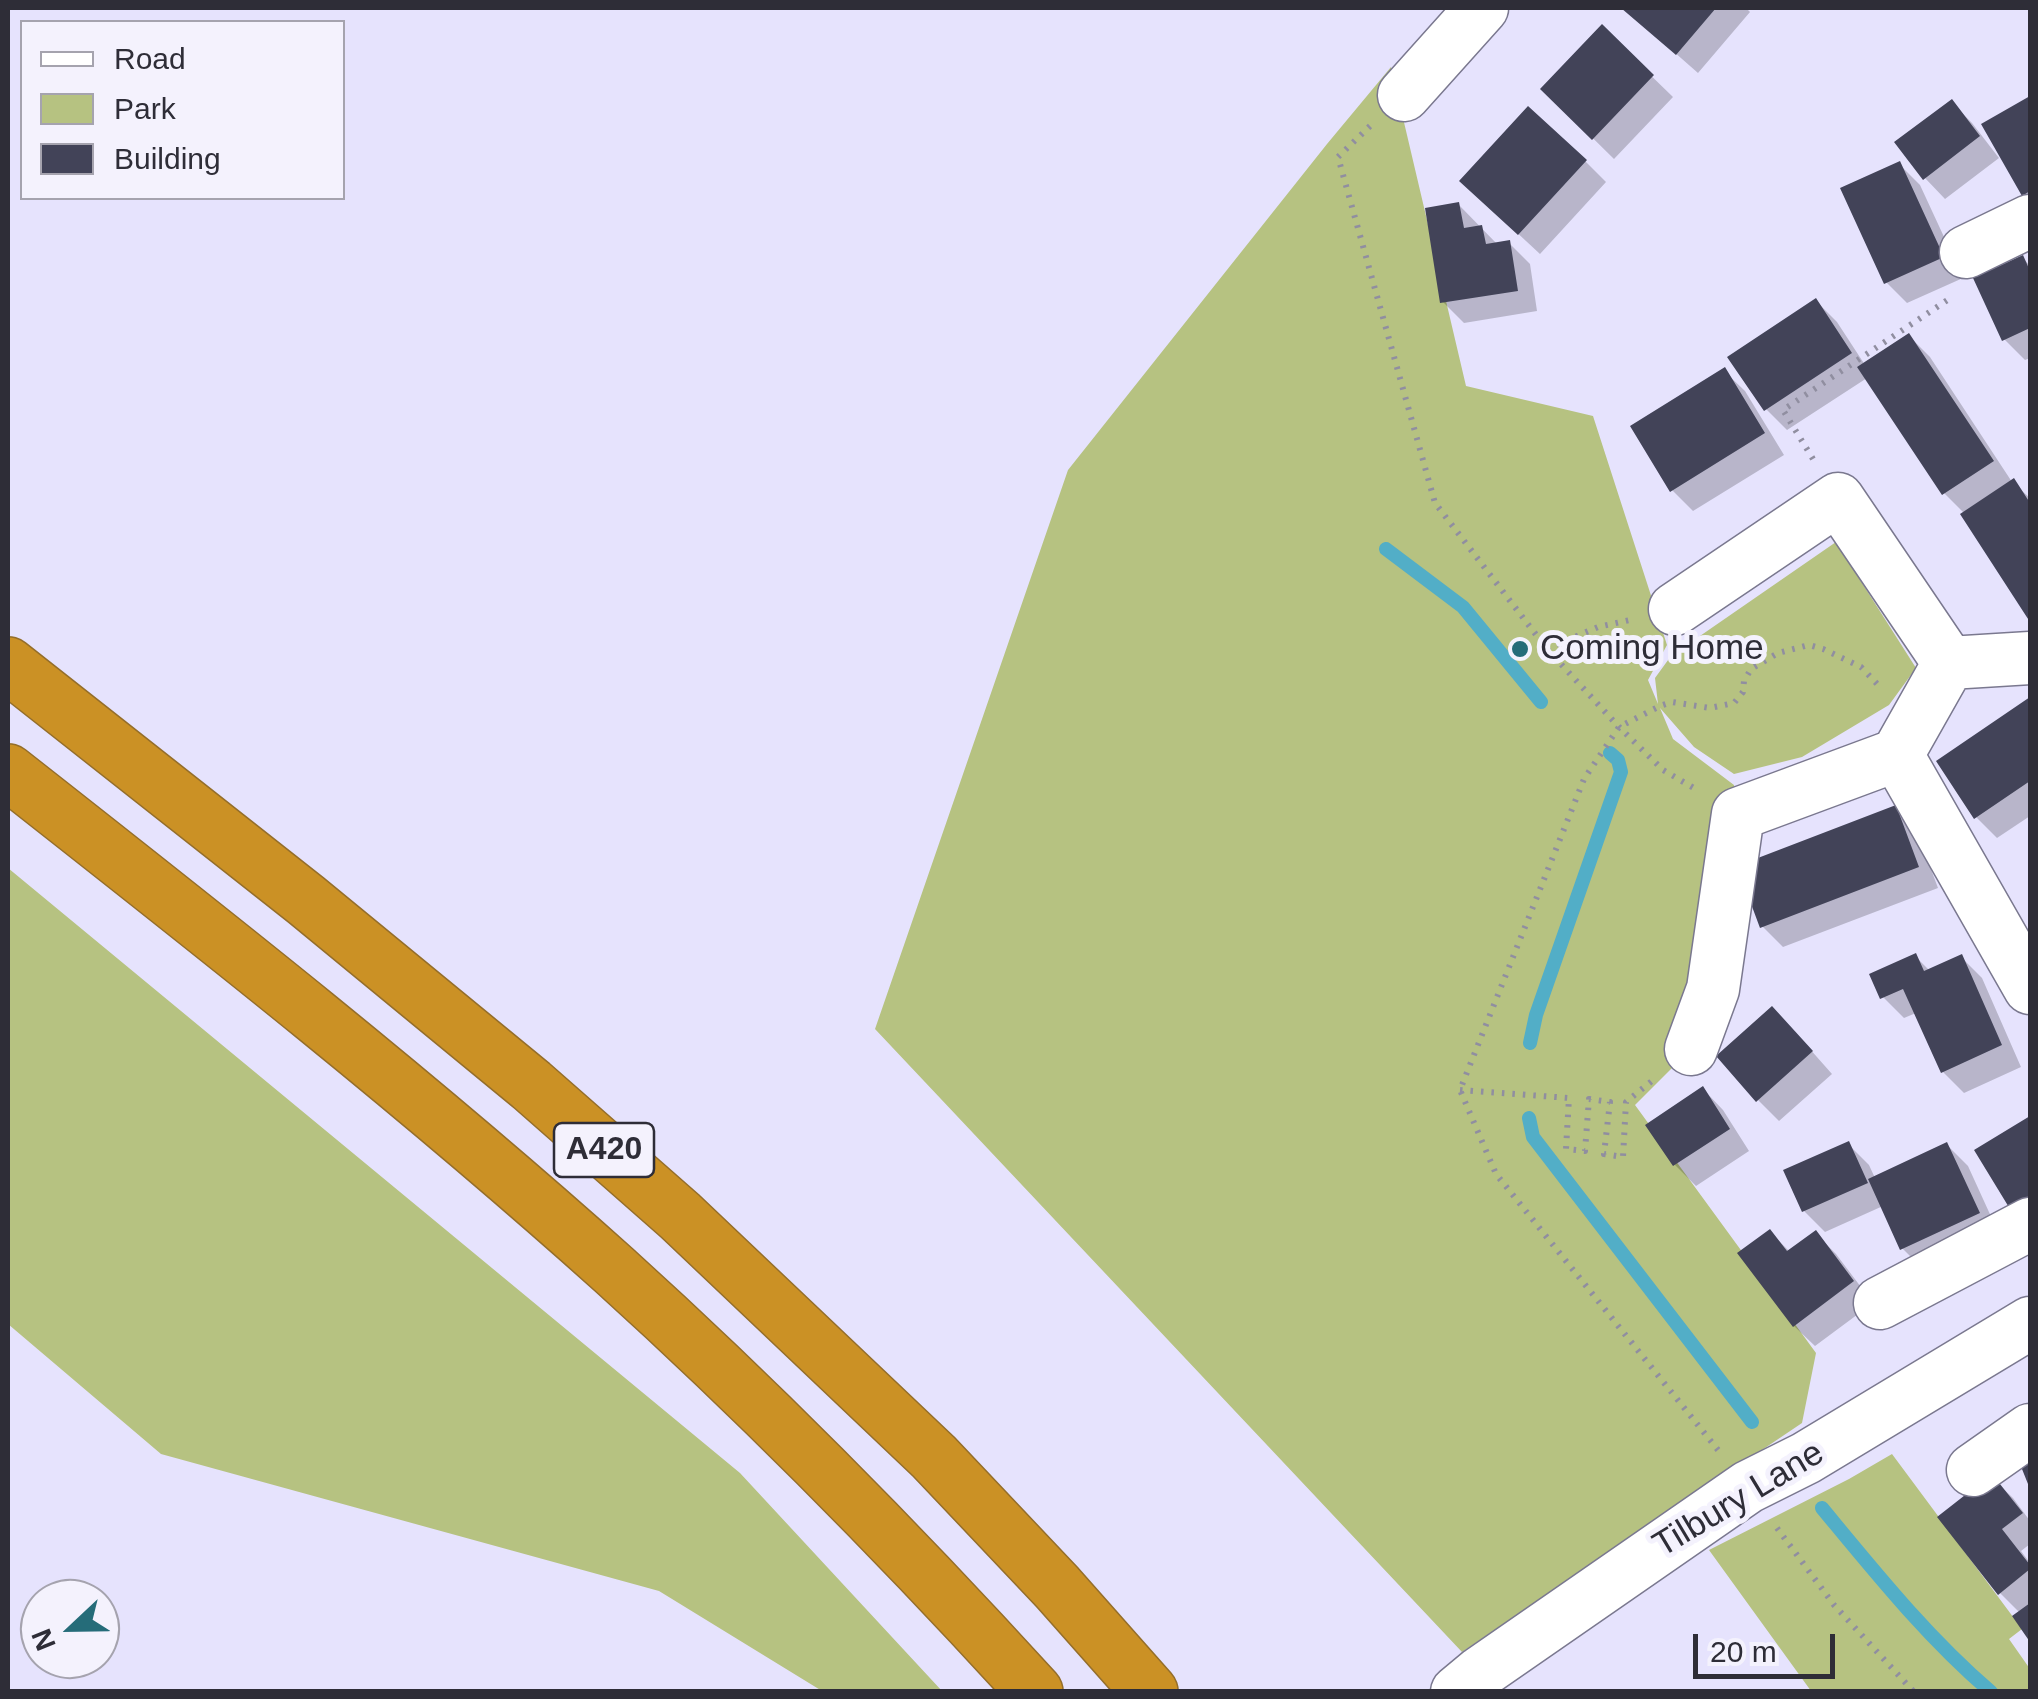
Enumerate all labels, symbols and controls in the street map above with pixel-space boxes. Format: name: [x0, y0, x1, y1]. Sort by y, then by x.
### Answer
legend: [20, 20, 345, 200]
text: Road: [114, 42, 186, 75]
text: Park: [114, 92, 176, 125]
text: Building: [114, 142, 221, 175]
place label: Coming Home: [1540, 628, 1764, 670]
marker: Coming Home: [1509, 638, 1531, 660]
road number: A420: [554, 1123, 654, 1177]
street label: Tilbury Lane: [1646, 1433, 1832, 1567]
north arrow: [20, 1579, 120, 1679]
scale bar: [1698, 1614, 1840, 1676]
text: N: [25, 1624, 62, 1655]
text: 20 m: [1710, 1635, 1777, 1668]

